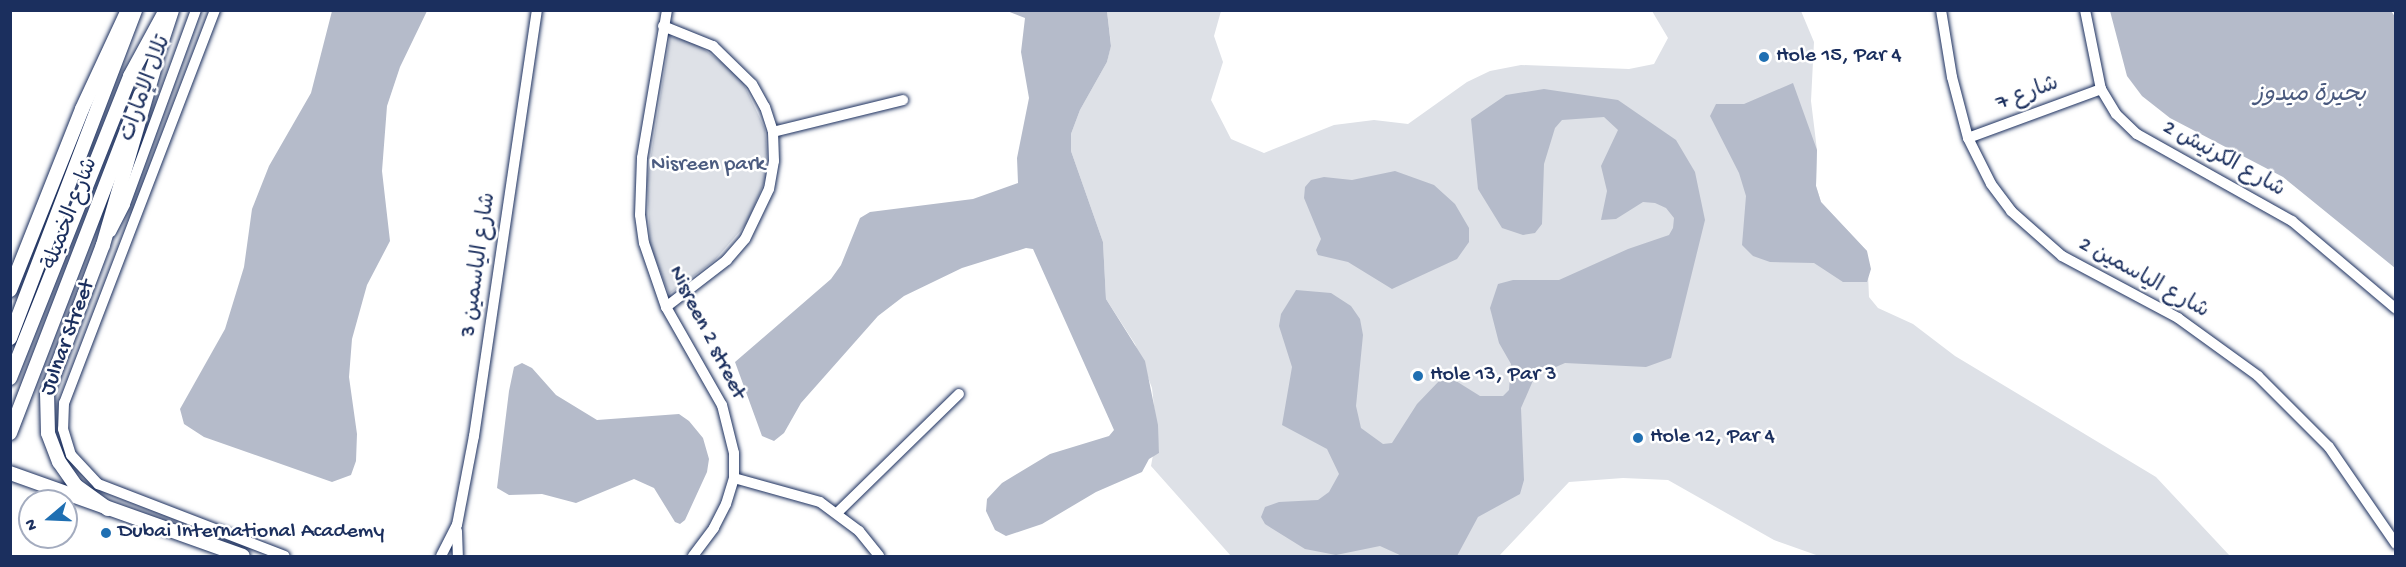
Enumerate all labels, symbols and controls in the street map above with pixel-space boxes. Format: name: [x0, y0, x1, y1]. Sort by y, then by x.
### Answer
street label: تلال الإمارات: [116, 32, 178, 146]
place label: Hole 15, Par 4: [1776, 44, 1902, 70]
marker: Hole 15, Par 4: [1757, 50, 1771, 64]
street label: شارع 7: [1993, 72, 2063, 118]
water label: بحيرة ميدوز: [2254, 82, 2366, 110]
street label: شارع الكرنيش 2: [2157, 116, 2289, 204]
park label: Nisreen park: [651, 153, 765, 179]
street label: شارع الخميلة: [39, 154, 105, 274]
street label: شارع الياسمين 3: [457, 191, 503, 339]
street label: شارع الياسمين 2: [2073, 232, 2213, 326]
street label: Nisreen 2 street: [661, 262, 751, 404]
street label: Julnar Street: [36, 277, 102, 399]
place label: Hole 13, Par 3: [1430, 363, 1557, 389]
marker: Hole 13, Par 3: [1411, 369, 1425, 383]
place label: Hole 12, Par 4: [1650, 425, 1775, 451]
marker: Hole 12, Par 4: [1631, 431, 1645, 445]
north arrow: [18, 489, 78, 549]
text: N: [22, 516, 43, 532]
place label: Dubai International Academy: [118, 520, 384, 546]
marker: Dubai International Academy: [99, 526, 113, 540]

